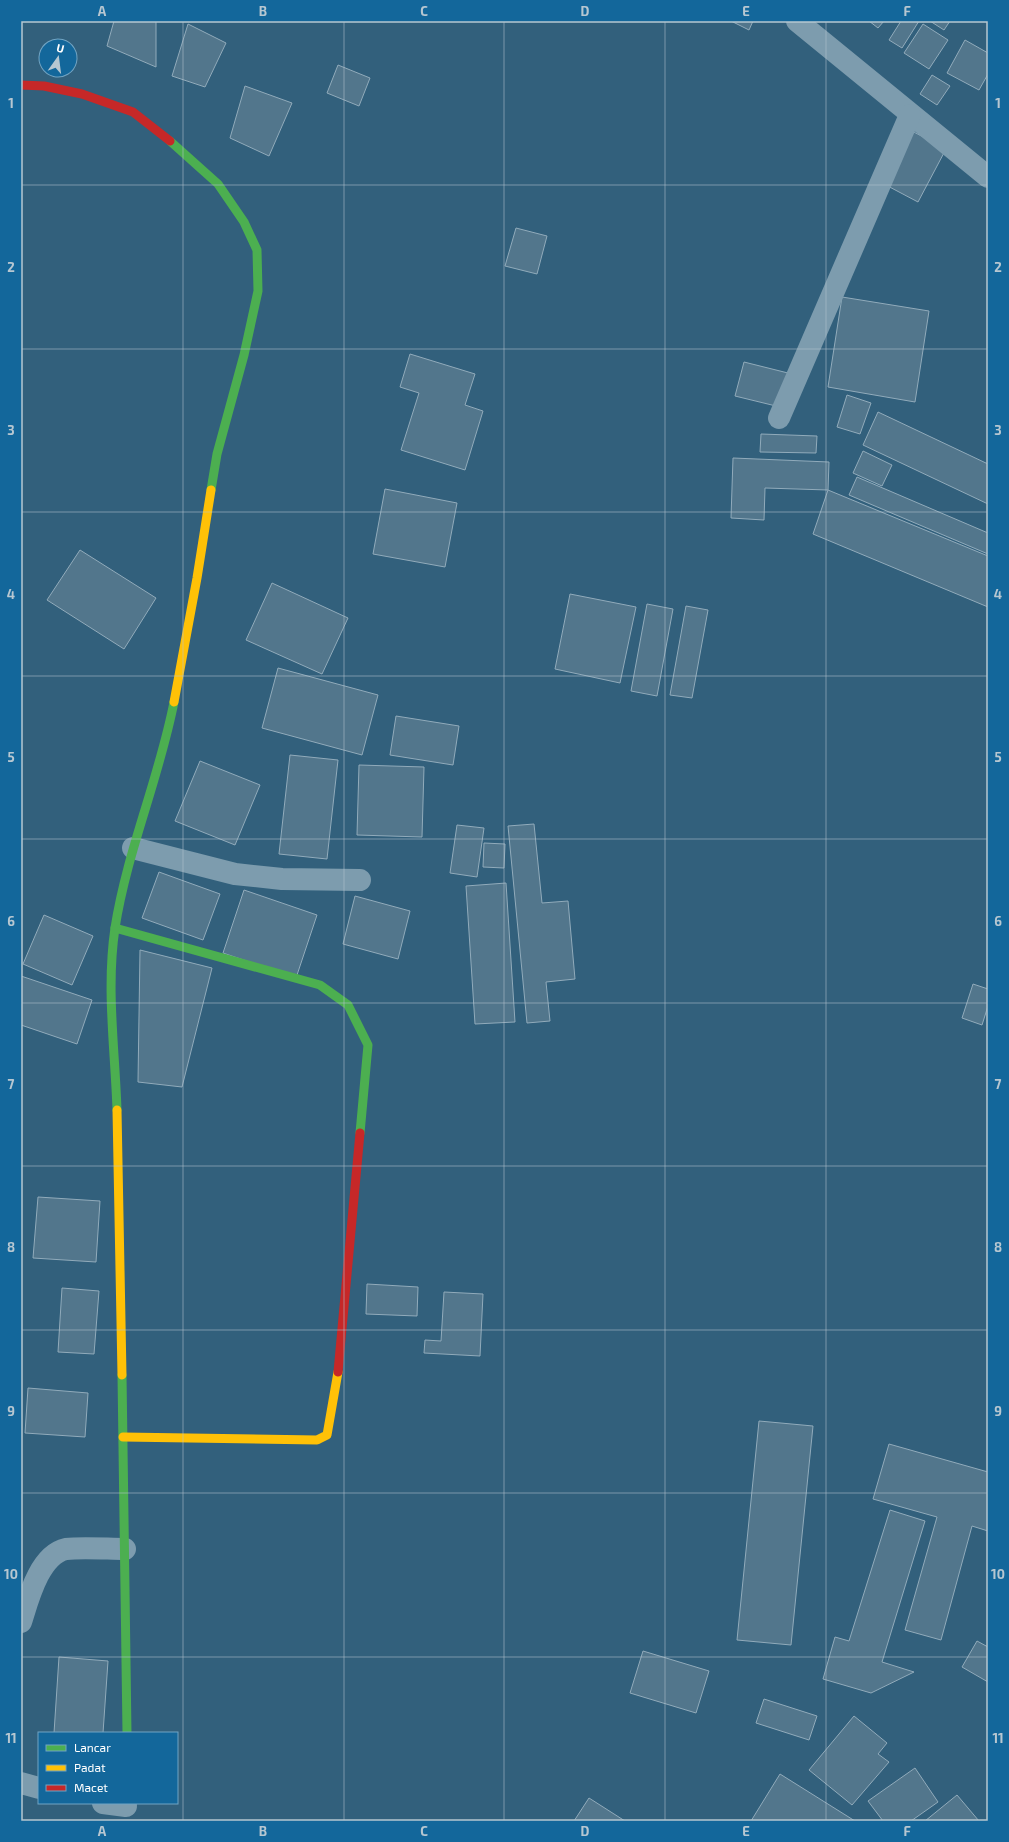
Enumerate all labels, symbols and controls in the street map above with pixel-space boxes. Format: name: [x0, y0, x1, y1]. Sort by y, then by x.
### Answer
text: A: [98, 3, 107, 19]
text: B: [259, 3, 267, 19]
text: C: [420, 3, 428, 19]
text: D: [581, 3, 590, 19]
text: E: [742, 3, 750, 19]
text: F: [903, 3, 911, 19]
north arrow: [38, 38, 78, 78]
text: U: [55, 41, 66, 55]
text: 1: [8, 95, 14, 111]
text: 1: [995, 95, 1001, 111]
text: 2: [7, 259, 15, 275]
text: 2: [994, 259, 1002, 275]
text: 3: [7, 422, 15, 438]
text: 3: [994, 422, 1002, 438]
text: 4: [7, 586, 15, 602]
text: 4: [994, 586, 1002, 602]
text: 5: [7, 749, 15, 765]
text: 5: [994, 749, 1002, 765]
text: 6: [7, 913, 15, 929]
text: 6: [994, 913, 1002, 929]
text: 7: [8, 1076, 15, 1092]
text: 7: [995, 1076, 1002, 1092]
text: 8: [7, 1239, 15, 1255]
text: 8: [994, 1239, 1002, 1255]
text: 9: [7, 1403, 15, 1419]
text: 9: [994, 1403, 1002, 1419]
text: 10: [4, 1566, 18, 1582]
text: 10: [991, 1566, 1005, 1582]
text: 11: [5, 1730, 17, 1746]
text: 11: [992, 1730, 1004, 1746]
legend: [38, 1732, 178, 1804]
text: Lancar: [74, 1740, 111, 1754]
text: Padat: [74, 1760, 106, 1774]
text: Macet: [74, 1780, 108, 1794]
text: A: [98, 1823, 107, 1839]
text: B: [259, 1823, 267, 1839]
text: C: [420, 1823, 428, 1839]
text: D: [581, 1823, 590, 1839]
text: E: [742, 1823, 750, 1839]
text: F: [903, 1823, 911, 1839]

